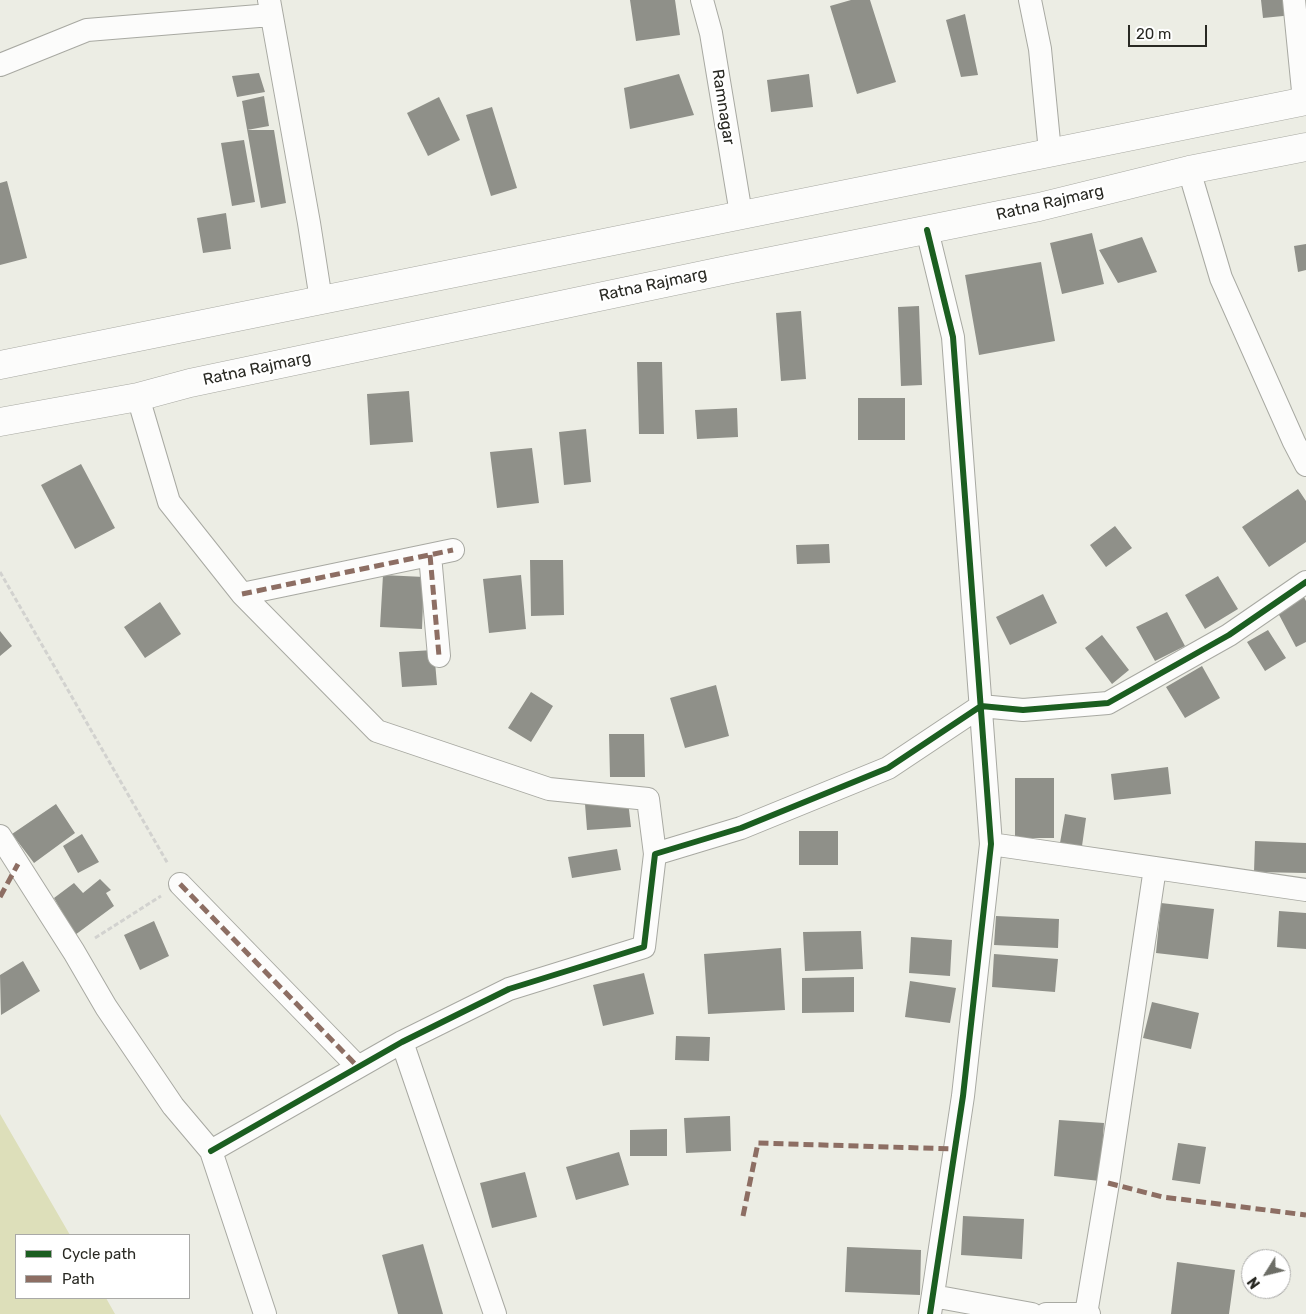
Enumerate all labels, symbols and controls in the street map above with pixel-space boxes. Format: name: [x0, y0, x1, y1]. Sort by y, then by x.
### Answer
scale bar: [1131, 15, 1210, 47]
text: 20 m: [1136, 25, 1171, 43]
street label: Ramnagar: [708, 68, 738, 146]
street label: Ratna Rajmarg: [994, 181, 1106, 225]
street label: Ratna Rajmarg: [597, 264, 709, 306]
street label: Ratna Rajmarg: [201, 348, 313, 390]
legend: [15, 1234, 190, 1299]
text: Cycle path: [62, 1245, 136, 1263]
north arrow: [1241, 1249, 1291, 1299]
text: Path: [62, 1270, 95, 1288]
text: N: [1244, 1273, 1264, 1292]

